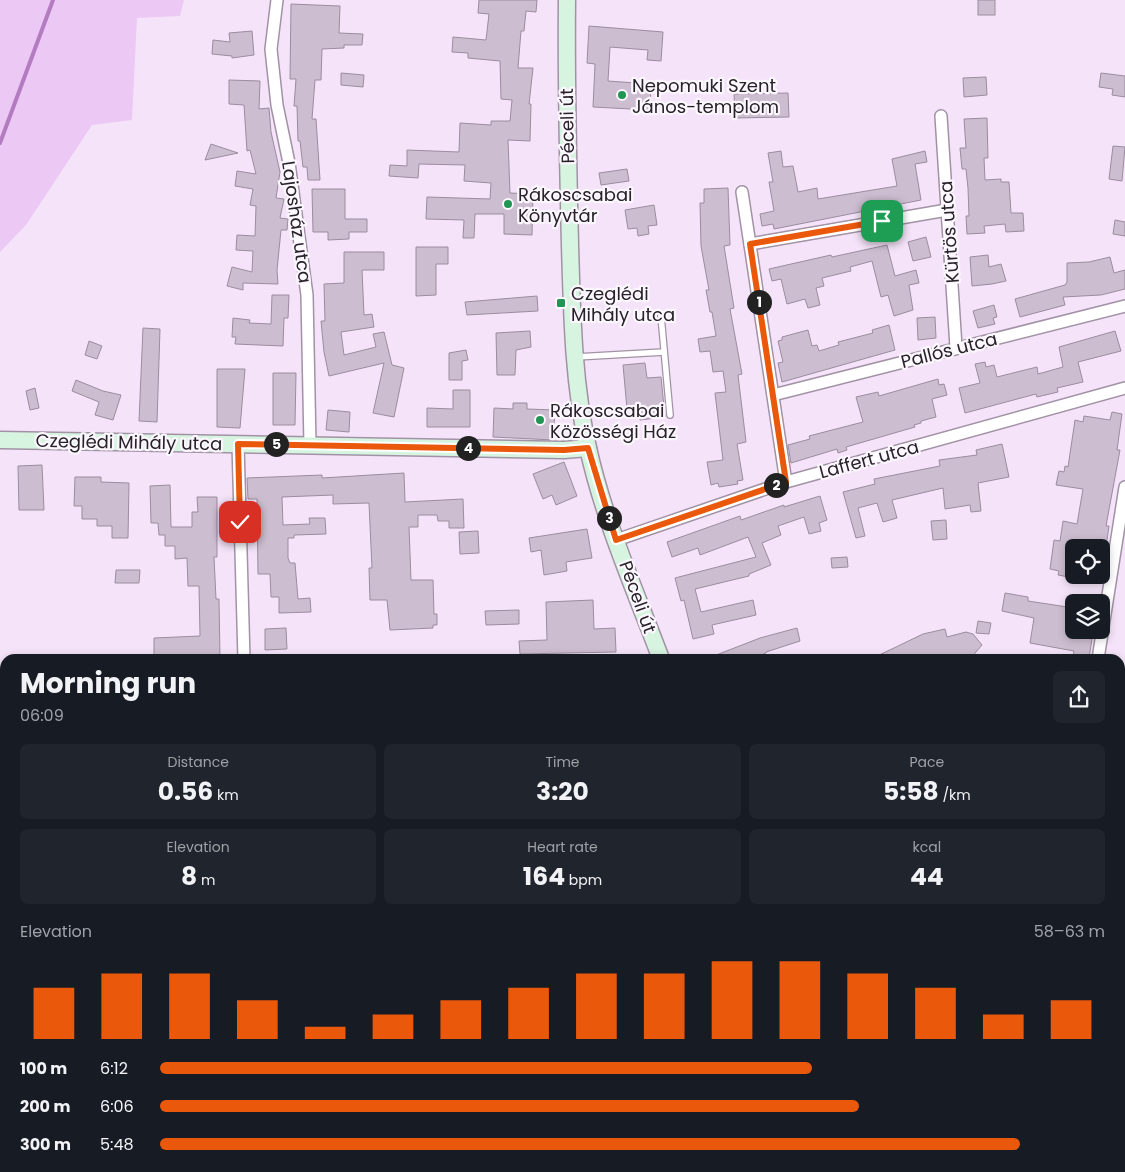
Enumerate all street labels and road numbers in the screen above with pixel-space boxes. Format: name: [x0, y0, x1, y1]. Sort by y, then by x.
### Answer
street label: Péceli út: [554, 88, 580, 164]
street label: Lajosház utca: [276, 159, 318, 285]
street label: Kürtös utca: [933, 180, 965, 284]
street label: Pallós utca: [898, 326, 1000, 374]
street label: Czeglédi Mihály utca: [36, 428, 222, 456]
street label: Laffert utca: [816, 434, 922, 484]
street label: Péceli út: [613, 557, 663, 637]

